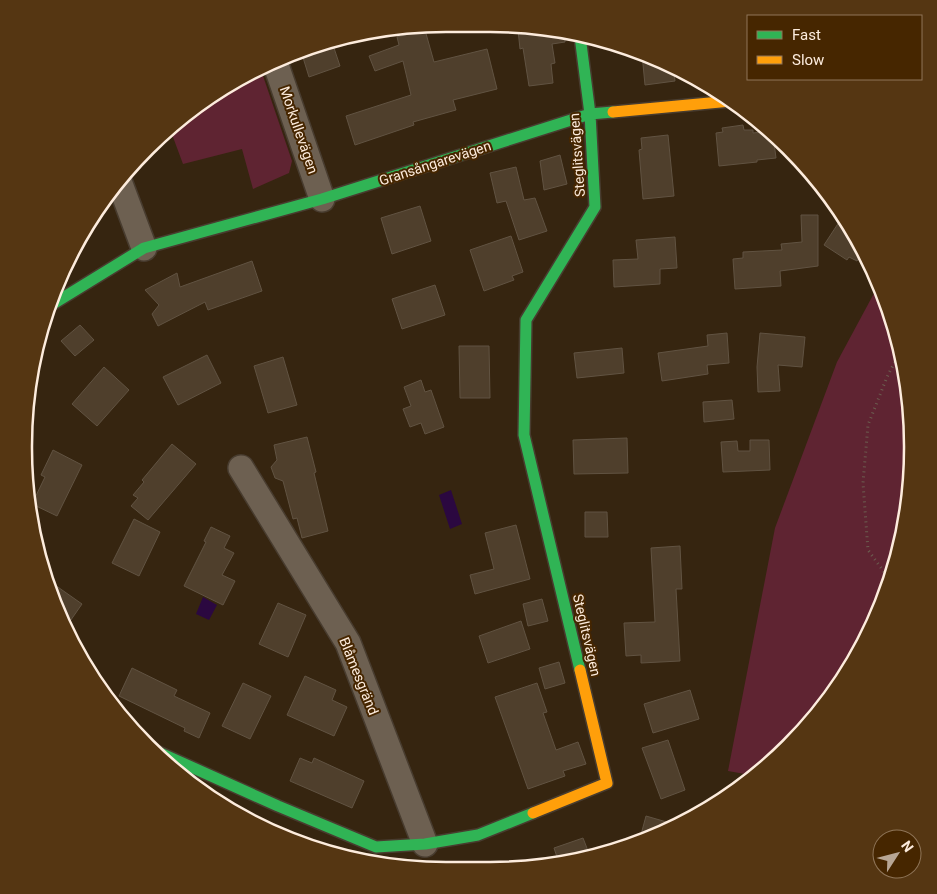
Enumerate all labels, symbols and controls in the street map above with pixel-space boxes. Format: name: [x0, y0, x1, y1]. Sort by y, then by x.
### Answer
legend: [747, 15, 922, 80]
text: Fast: [792, 26, 821, 44]
text: Slow: [792, 51, 824, 69]
street label: Morkullevägen: [277, 84, 321, 176]
street label: Steglitsvägen: [566, 112, 588, 198]
street label: Gransångarevägen: [377, 137, 493, 189]
street label: Steglitsvägen: [570, 592, 604, 678]
street label: Blåmesgränd: [336, 635, 382, 717]
north arrow: [872, 829, 922, 879]
text: N: [898, 838, 917, 855]

